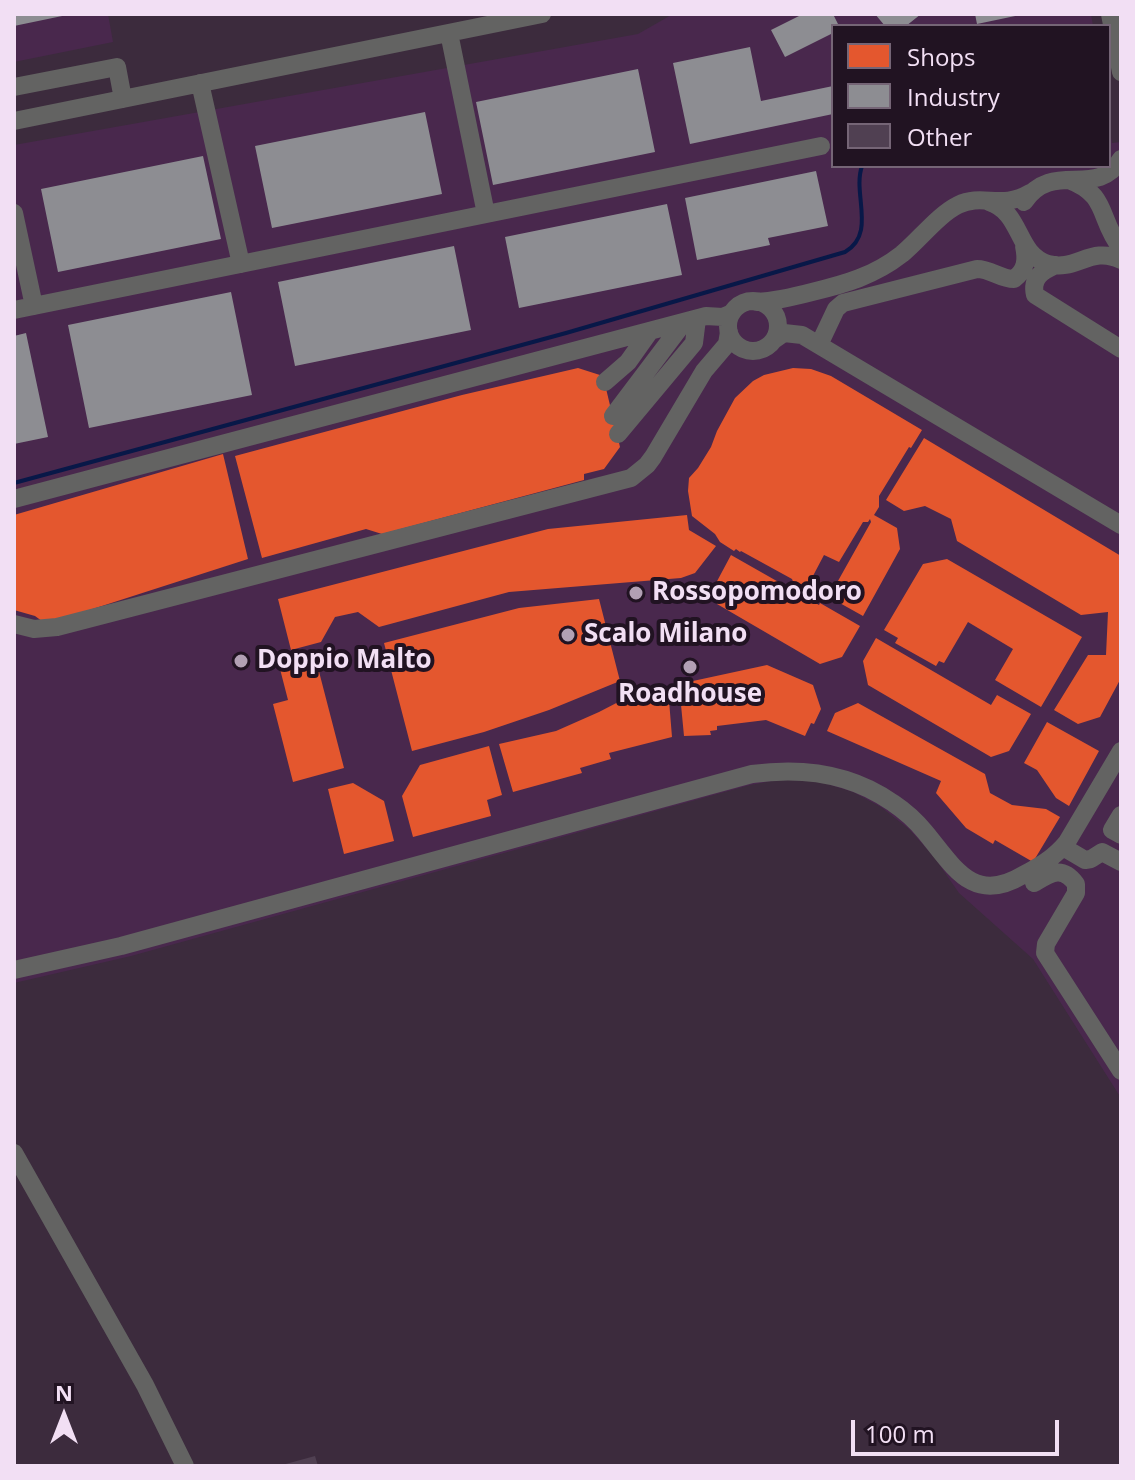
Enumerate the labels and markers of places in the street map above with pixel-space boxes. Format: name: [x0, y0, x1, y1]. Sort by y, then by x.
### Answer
place label: Rossopomodoro: [652, 577, 862, 609]
marker: Rossopomodoro: [627, 584, 645, 602]
place label: Scalo Milano: [584, 619, 747, 651]
marker: Scalo Milano: [559, 626, 577, 644]
place label: Doppio Malto: [257, 645, 432, 677]
marker: Doppio Malto: [232, 652, 250, 670]
marker: Roadhouse: [681, 658, 699, 676]
place label: Roadhouse: [618, 679, 762, 711]

